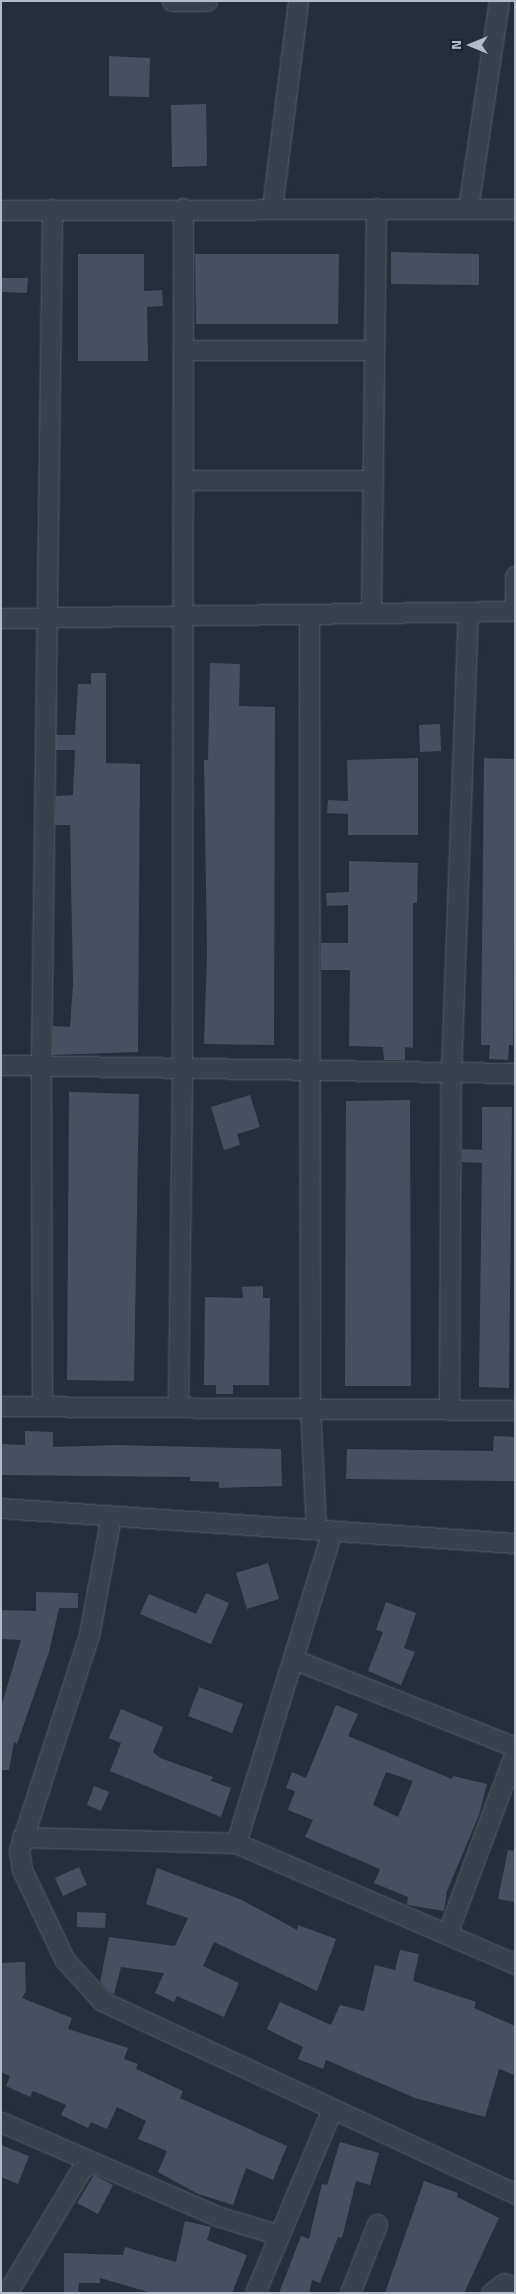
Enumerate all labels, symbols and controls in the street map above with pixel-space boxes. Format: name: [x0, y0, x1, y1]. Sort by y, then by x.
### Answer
north arrow: [446, 20, 496, 70]
text: N: [445, 40, 466, 50]

